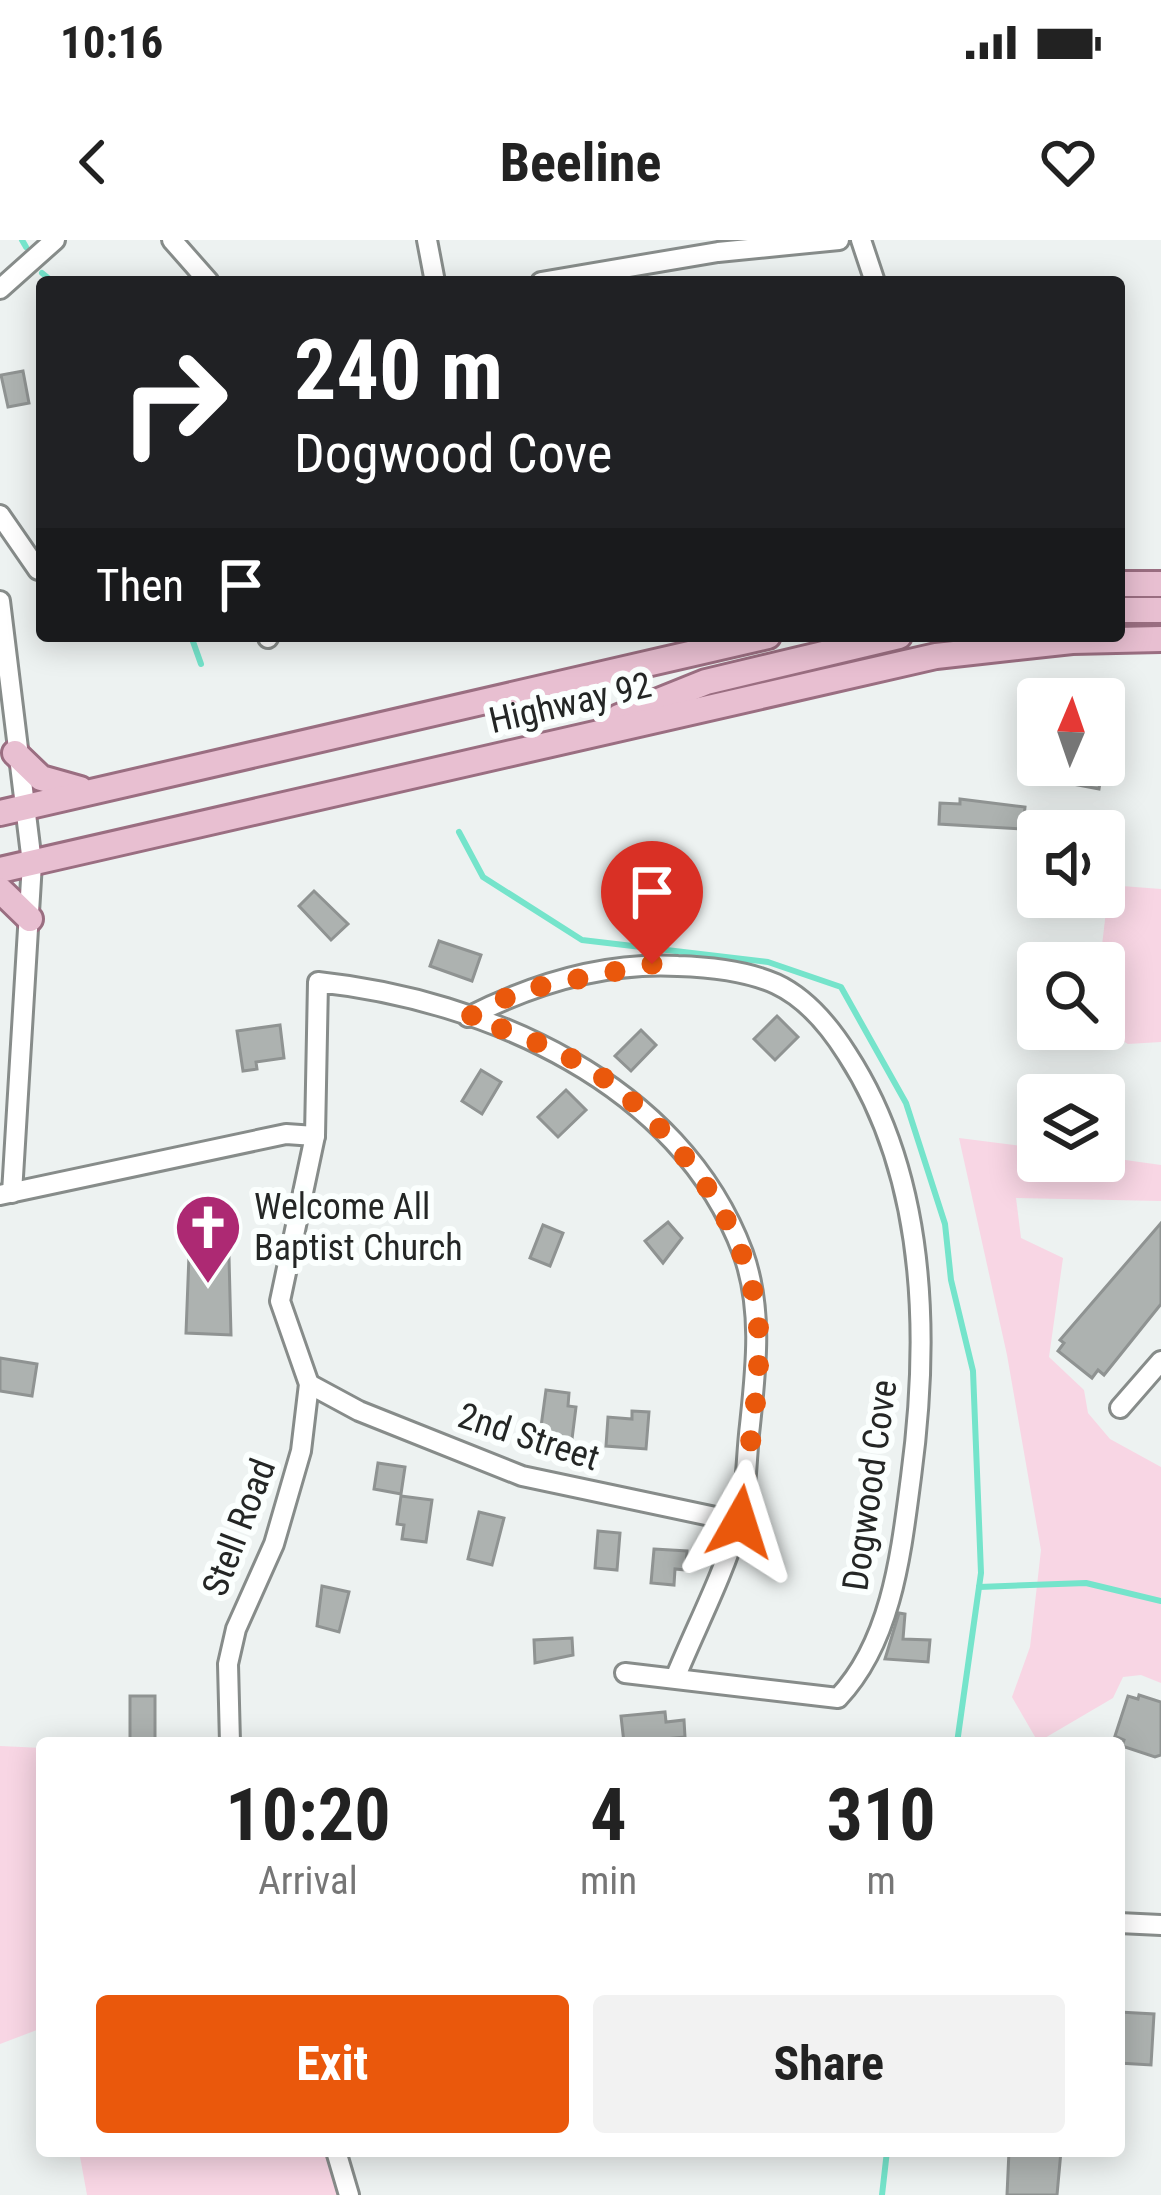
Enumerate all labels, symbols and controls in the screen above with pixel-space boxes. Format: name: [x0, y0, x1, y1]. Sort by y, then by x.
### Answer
text: 10:16: [60, 16, 163, 69]
icon: back: [60, 129, 126, 195]
icon: heart: [1035, 129, 1101, 195]
text: Beeline: [500, 131, 661, 194]
text: 240 m: [294, 321, 503, 420]
icon: right: [96, 324, 252, 480]
text: Dogwood Cove: [294, 422, 612, 485]
icon: arrive: [208, 552, 274, 618]
text: Then: [96, 559, 184, 612]
street label: Highway 92: [485, 664, 655, 742]
north arrow: [1017, 678, 1125, 786]
map controls: [1017, 678, 1125, 1182]
button: sound: [1017, 810, 1125, 918]
pin: [601, 841, 703, 964]
icon: arrive: [619, 859, 685, 925]
button: search: [1017, 942, 1125, 1050]
button: layers: [1017, 1074, 1125, 1182]
place label: Welcome All Baptist Church: [254, 1186, 463, 1269]
church icon: Welcome All Baptist Church: [173, 1192, 243, 1286]
street label: Dogwood Cove: [834, 1377, 906, 1593]
street label: 2nd Street: [453, 1394, 604, 1479]
street label: Stell Road: [194, 1453, 284, 1602]
position arrow: [677, 1459, 803, 1585]
text: 10:20: [225, 1773, 391, 1858]
text: 4: [590, 1773, 627, 1858]
text: 310: [826, 1773, 936, 1858]
text: Arrival: [258, 1858, 358, 1904]
text: min: [580, 1858, 637, 1904]
text: m: [866, 1858, 896, 1904]
button: Exit: [96, 1995, 569, 2133]
button: Share: [593, 1995, 1065, 2133]

